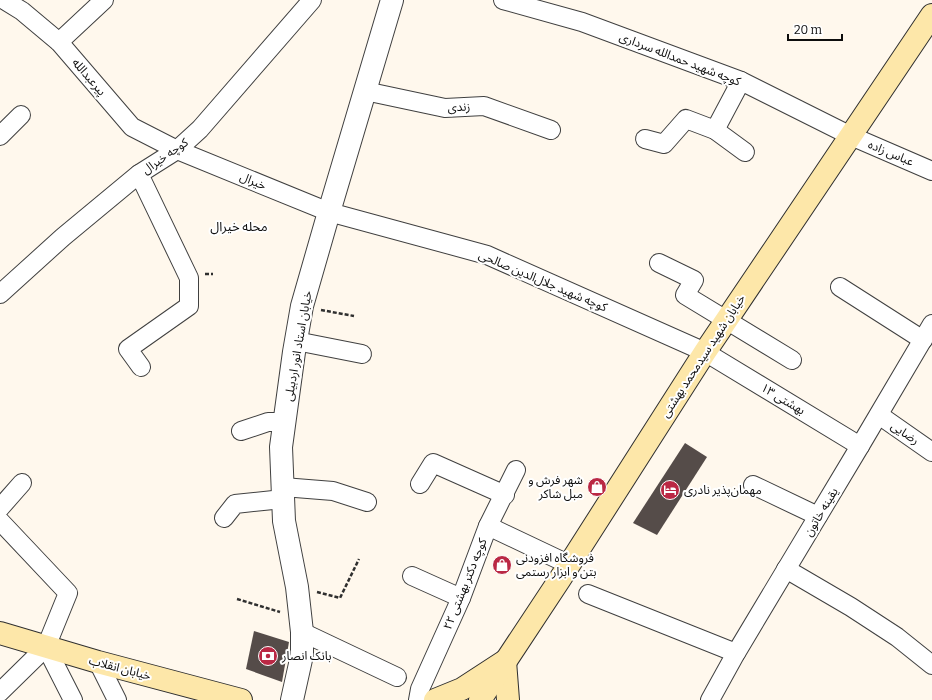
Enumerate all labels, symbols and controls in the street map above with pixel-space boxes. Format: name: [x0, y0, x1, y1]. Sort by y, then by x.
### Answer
scale bar: [788, 16, 842, 42]
text: 20 m: [794, 23, 823, 37]
street label: کوچه شهید حمدالله سرداری: [617, 29, 744, 90]
street label: پیرعبدالله: [68, 56, 109, 99]
street label: زندی: [447, 100, 471, 114]
street label: کوچه خیرال: [139, 134, 192, 178]
street label: عباس زاده: [866, 137, 916, 169]
street label: خیرال: [238, 169, 268, 193]
district label: محله خیرال: [210, 219, 268, 235]
street label: کوچه شهید جلال‌الدین صالحی: [476, 248, 610, 316]
street label: خیابان استاد انور اردبیلی: [281, 290, 315, 402]
street label: خیابان شهید سیدمحمد بهشتی: [658, 292, 748, 420]
street label: بهشتی ۱۳: [758, 380, 808, 418]
street label: رضایی: [888, 419, 922, 447]
place label: شهر فرش و مبل شاکر: [528, 473, 583, 501]
shop icon: شهر فرش و مبل شاکر: [586, 476, 608, 498]
hotel icon: مهمان‌پذیر نادری: [659, 479, 681, 501]
place label: مهمان‌پذیر نادری: [684, 483, 762, 498]
street label: یقینه خاتون: [801, 485, 841, 539]
street label: کوچه دکتر بهشتی ۲۲: [440, 535, 491, 632]
place label: فروشگاه افزودنی بتن و ابزار رستمی: [516, 551, 597, 579]
shop icon: فروشگاه افزودنی بتن و ابزار رستمی: [491, 554, 513, 576]
bank icon: بانک انصار: [257, 645, 279, 667]
place label: بانک انصار: [281, 649, 331, 663]
street label: خیابان انقلاب: [87, 653, 152, 683]

